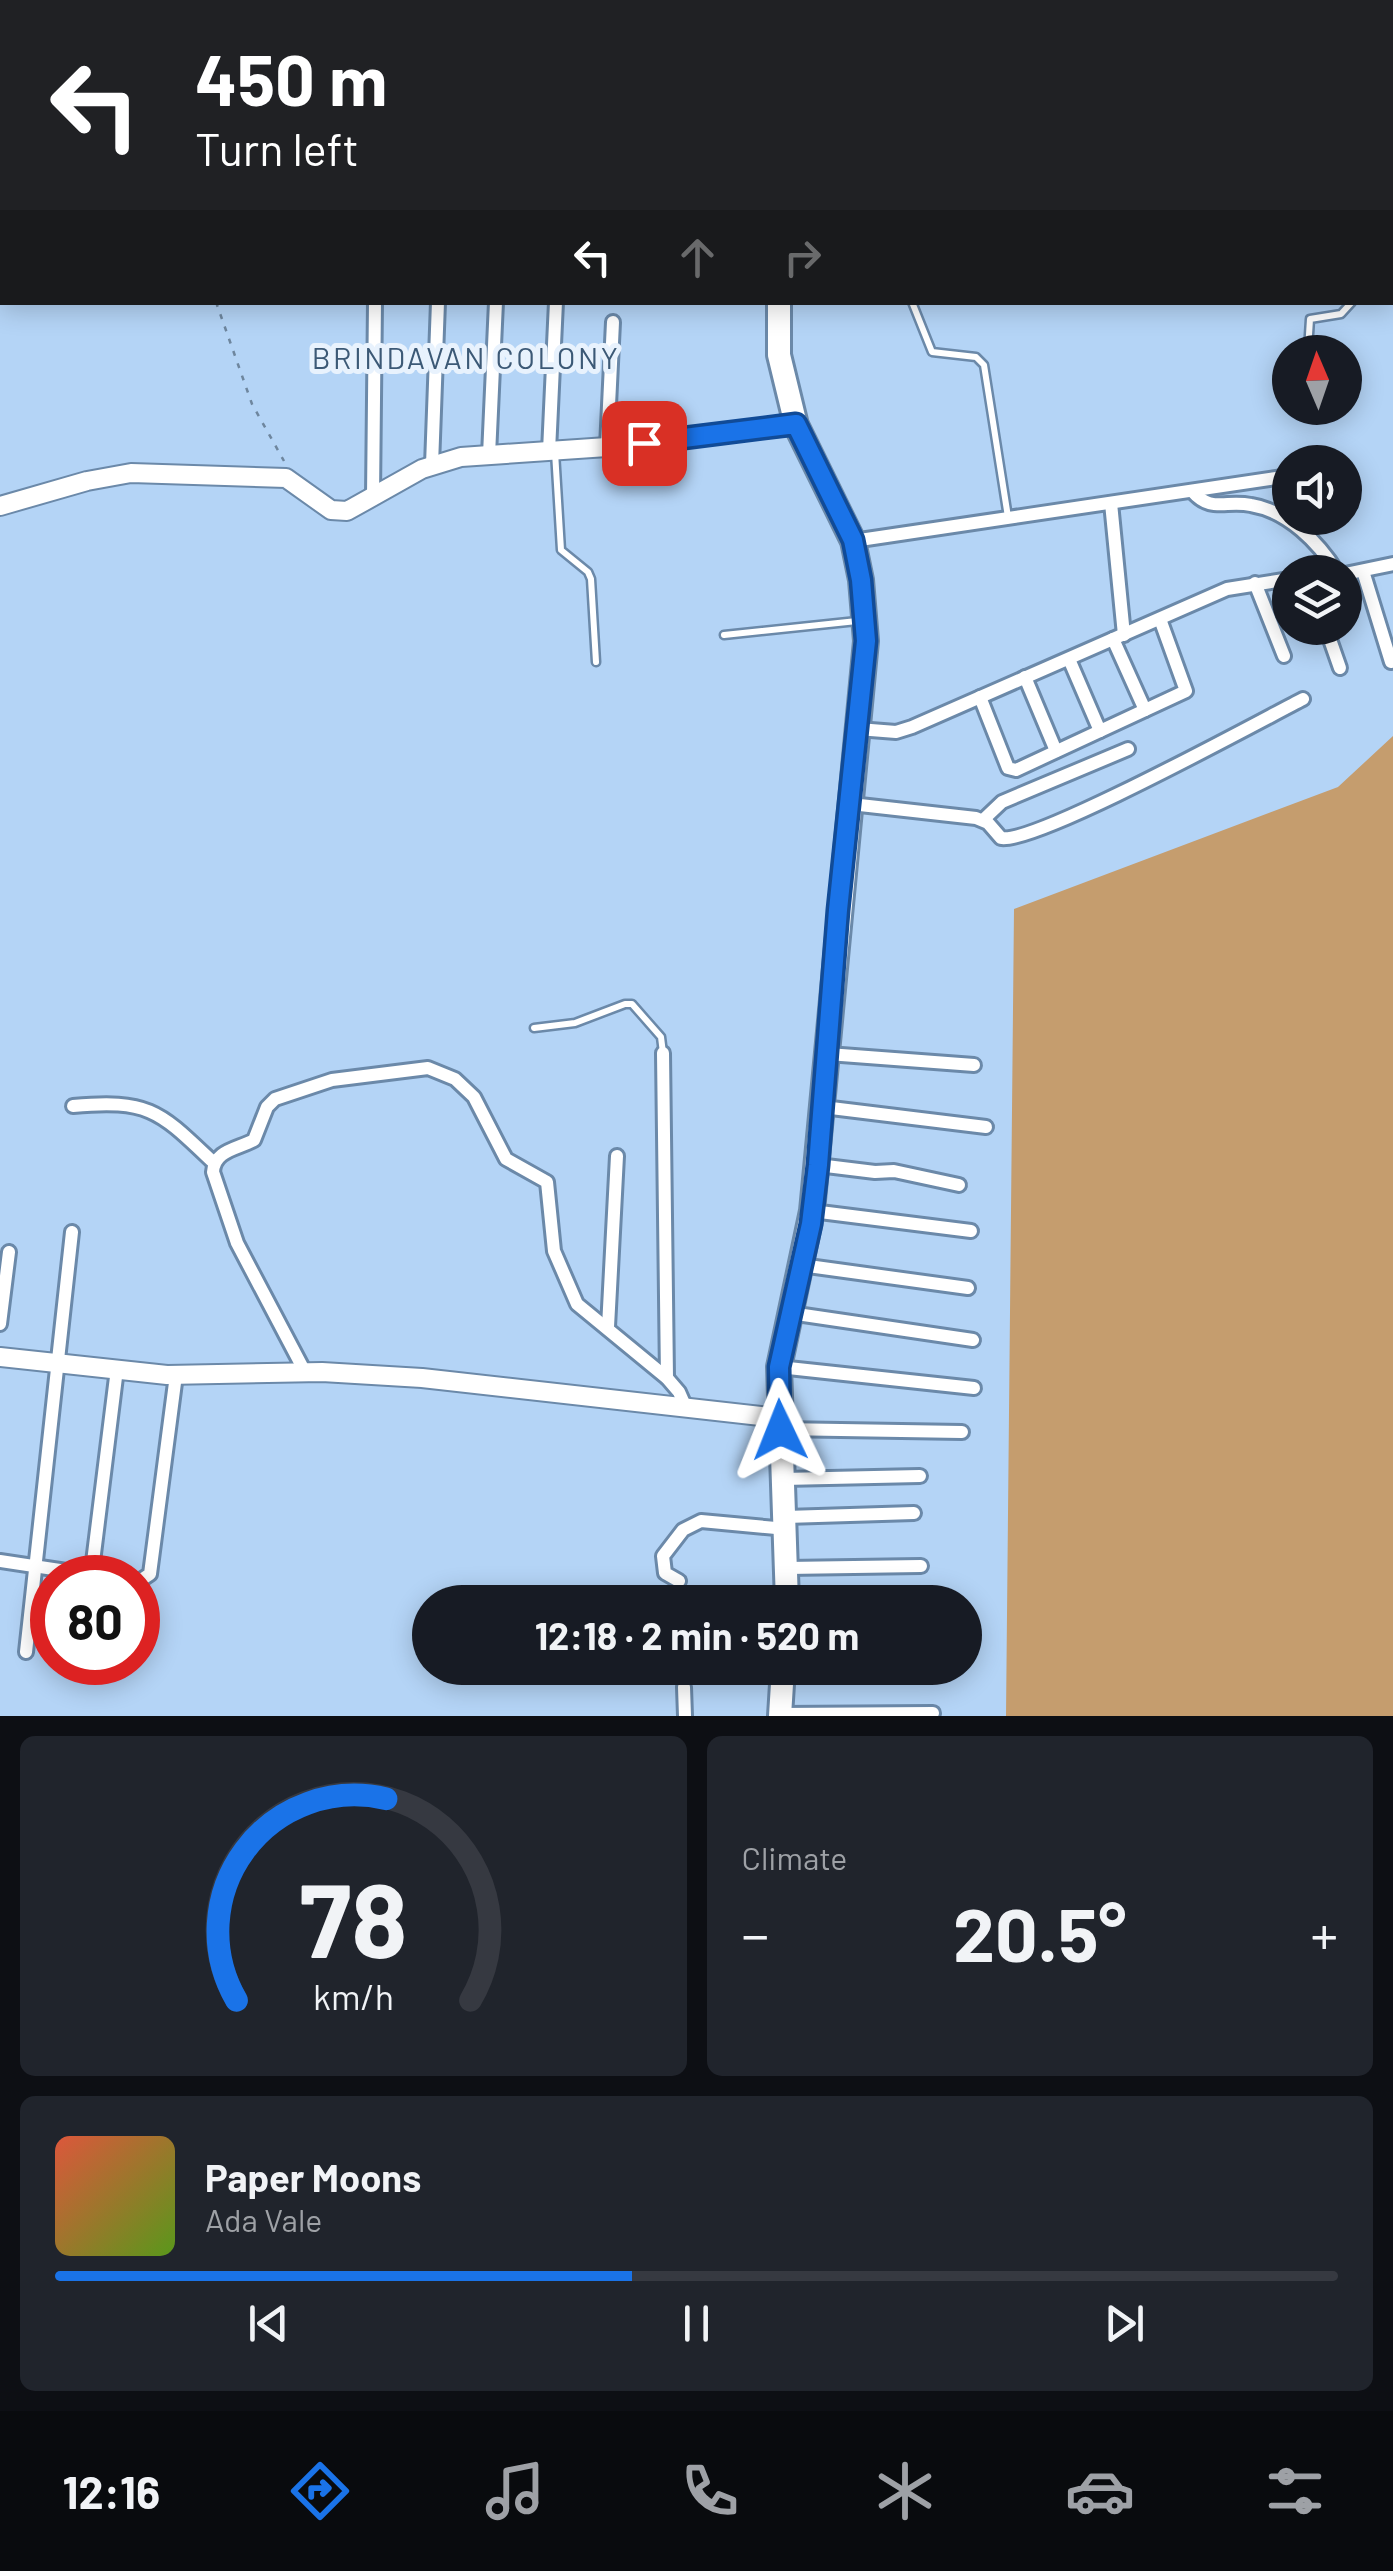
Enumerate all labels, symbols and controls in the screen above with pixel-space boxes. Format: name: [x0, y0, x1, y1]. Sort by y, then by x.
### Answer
text: 450 m: [195, 36, 387, 120]
icon: left: [30, 40, 160, 170]
text: Turn left: [195, 121, 359, 175]
icon: left: [565, 230, 620, 285]
icon: ahead: [670, 230, 725, 285]
icon: right: [775, 230, 830, 285]
north arrow: [1272, 335, 1362, 425]
map controls: [1272, 335, 1362, 645]
district label: BRINDAVAN COLONY: [312, 339, 620, 375]
pin: [602, 401, 687, 486]
icon: arrive: [617, 416, 672, 471]
button: sound: [1272, 445, 1362, 535]
button: layers: [1272, 555, 1362, 645]
position arrow: [728, 1378, 832, 1482]
speed limit sign: 80: [30, 1555, 160, 1685]
text: 12:18 · 2 min · 520 m: [535, 1612, 859, 1658]
text: Climate: [742, 1838, 847, 1876]
text: 78: [299, 1854, 407, 1979]
text: 20.5°: [953, 1887, 1127, 1977]
text: −: [742, 1900, 769, 1966]
text: +: [1310, 1900, 1338, 1966]
text: km/h: [313, 1974, 394, 2017]
text: Paper Moons: [205, 2154, 421, 2200]
text: Ada Vale: [205, 2200, 322, 2238]
icon: previous: [241, 2296, 296, 2351]
icon: pause: [669, 2296, 724, 2351]
icon: next: [1097, 2296, 1152, 2351]
icon: directions: [285, 2456, 355, 2526]
icon: music: [480, 2456, 550, 2526]
icon: phone: [675, 2456, 745, 2526]
icon: climate: [870, 2456, 940, 2526]
icon: car: [1065, 2456, 1135, 2526]
icon: filters: [1260, 2456, 1330, 2526]
text: 12:16: [63, 2464, 160, 2518]

